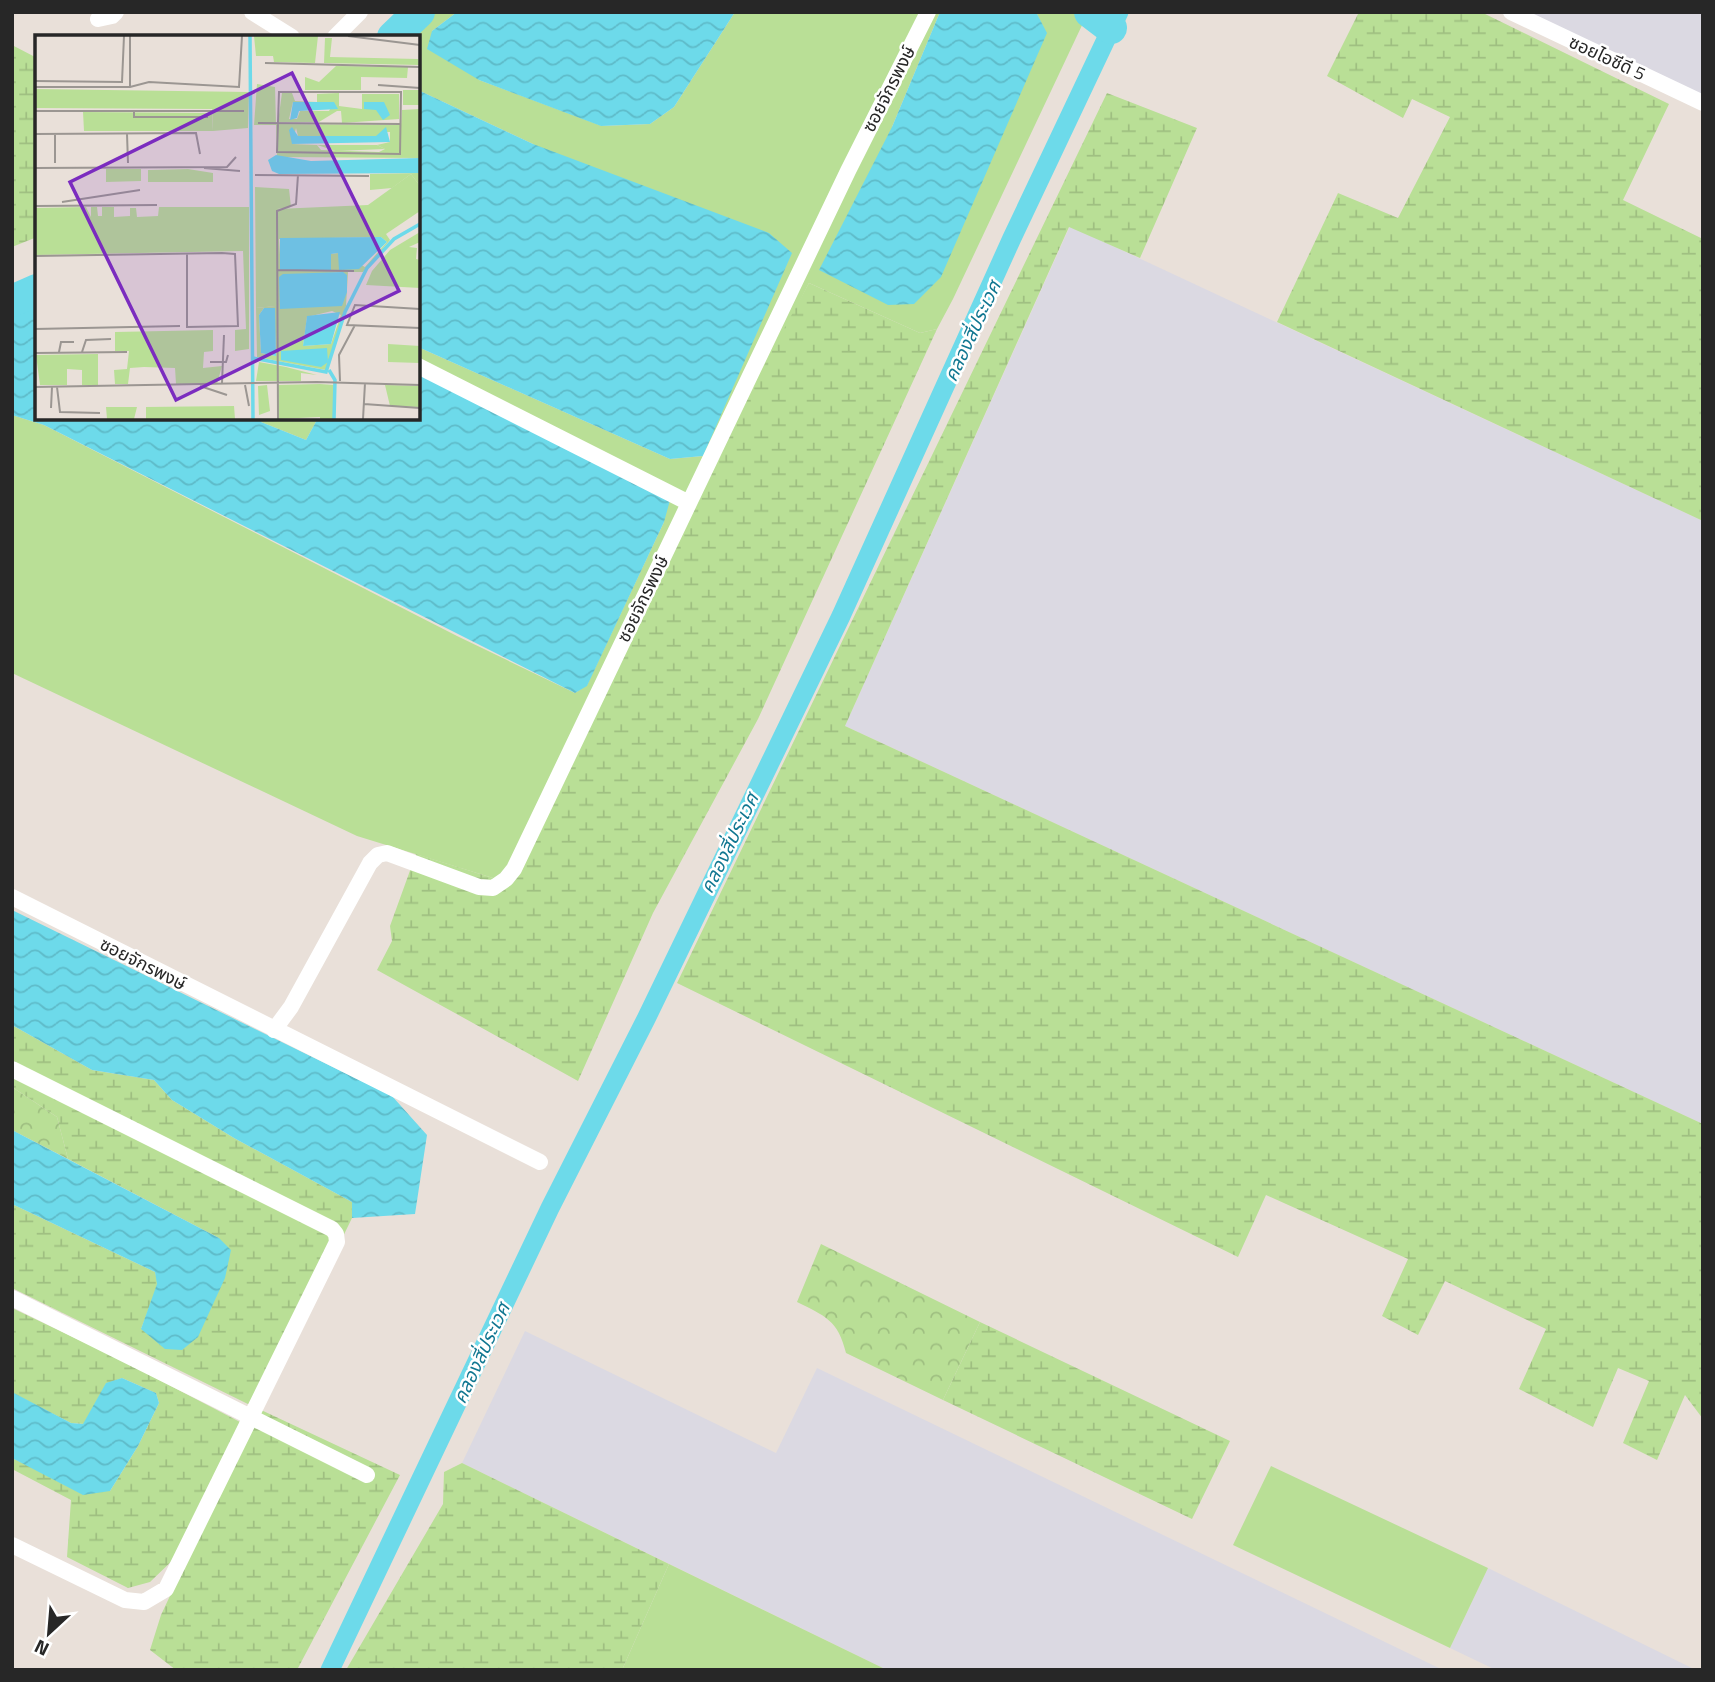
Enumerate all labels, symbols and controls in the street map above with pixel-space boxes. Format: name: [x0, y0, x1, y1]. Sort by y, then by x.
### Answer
street label: ซอยไอซีดี 5: [1564, 28, 1650, 87]
inset map: [35, 35, 420, 420]
street label: ซอยจักรพงษ์: [855, 41, 922, 137]
water label: คลองสี่ประเวศ: [936, 274, 1008, 386]
street label: ซอยจักรพงษ์: [610, 551, 675, 647]
water label: คลองสี่ประเวศ: [692, 786, 766, 898]
street label: ซอยจักรพงษ์: [95, 930, 191, 997]
water label: คลองสี่ประเวศ: [445, 1296, 517, 1408]
north arrow: [14, 1598, 84, 1668]
text: N: [29, 1633, 54, 1665]

